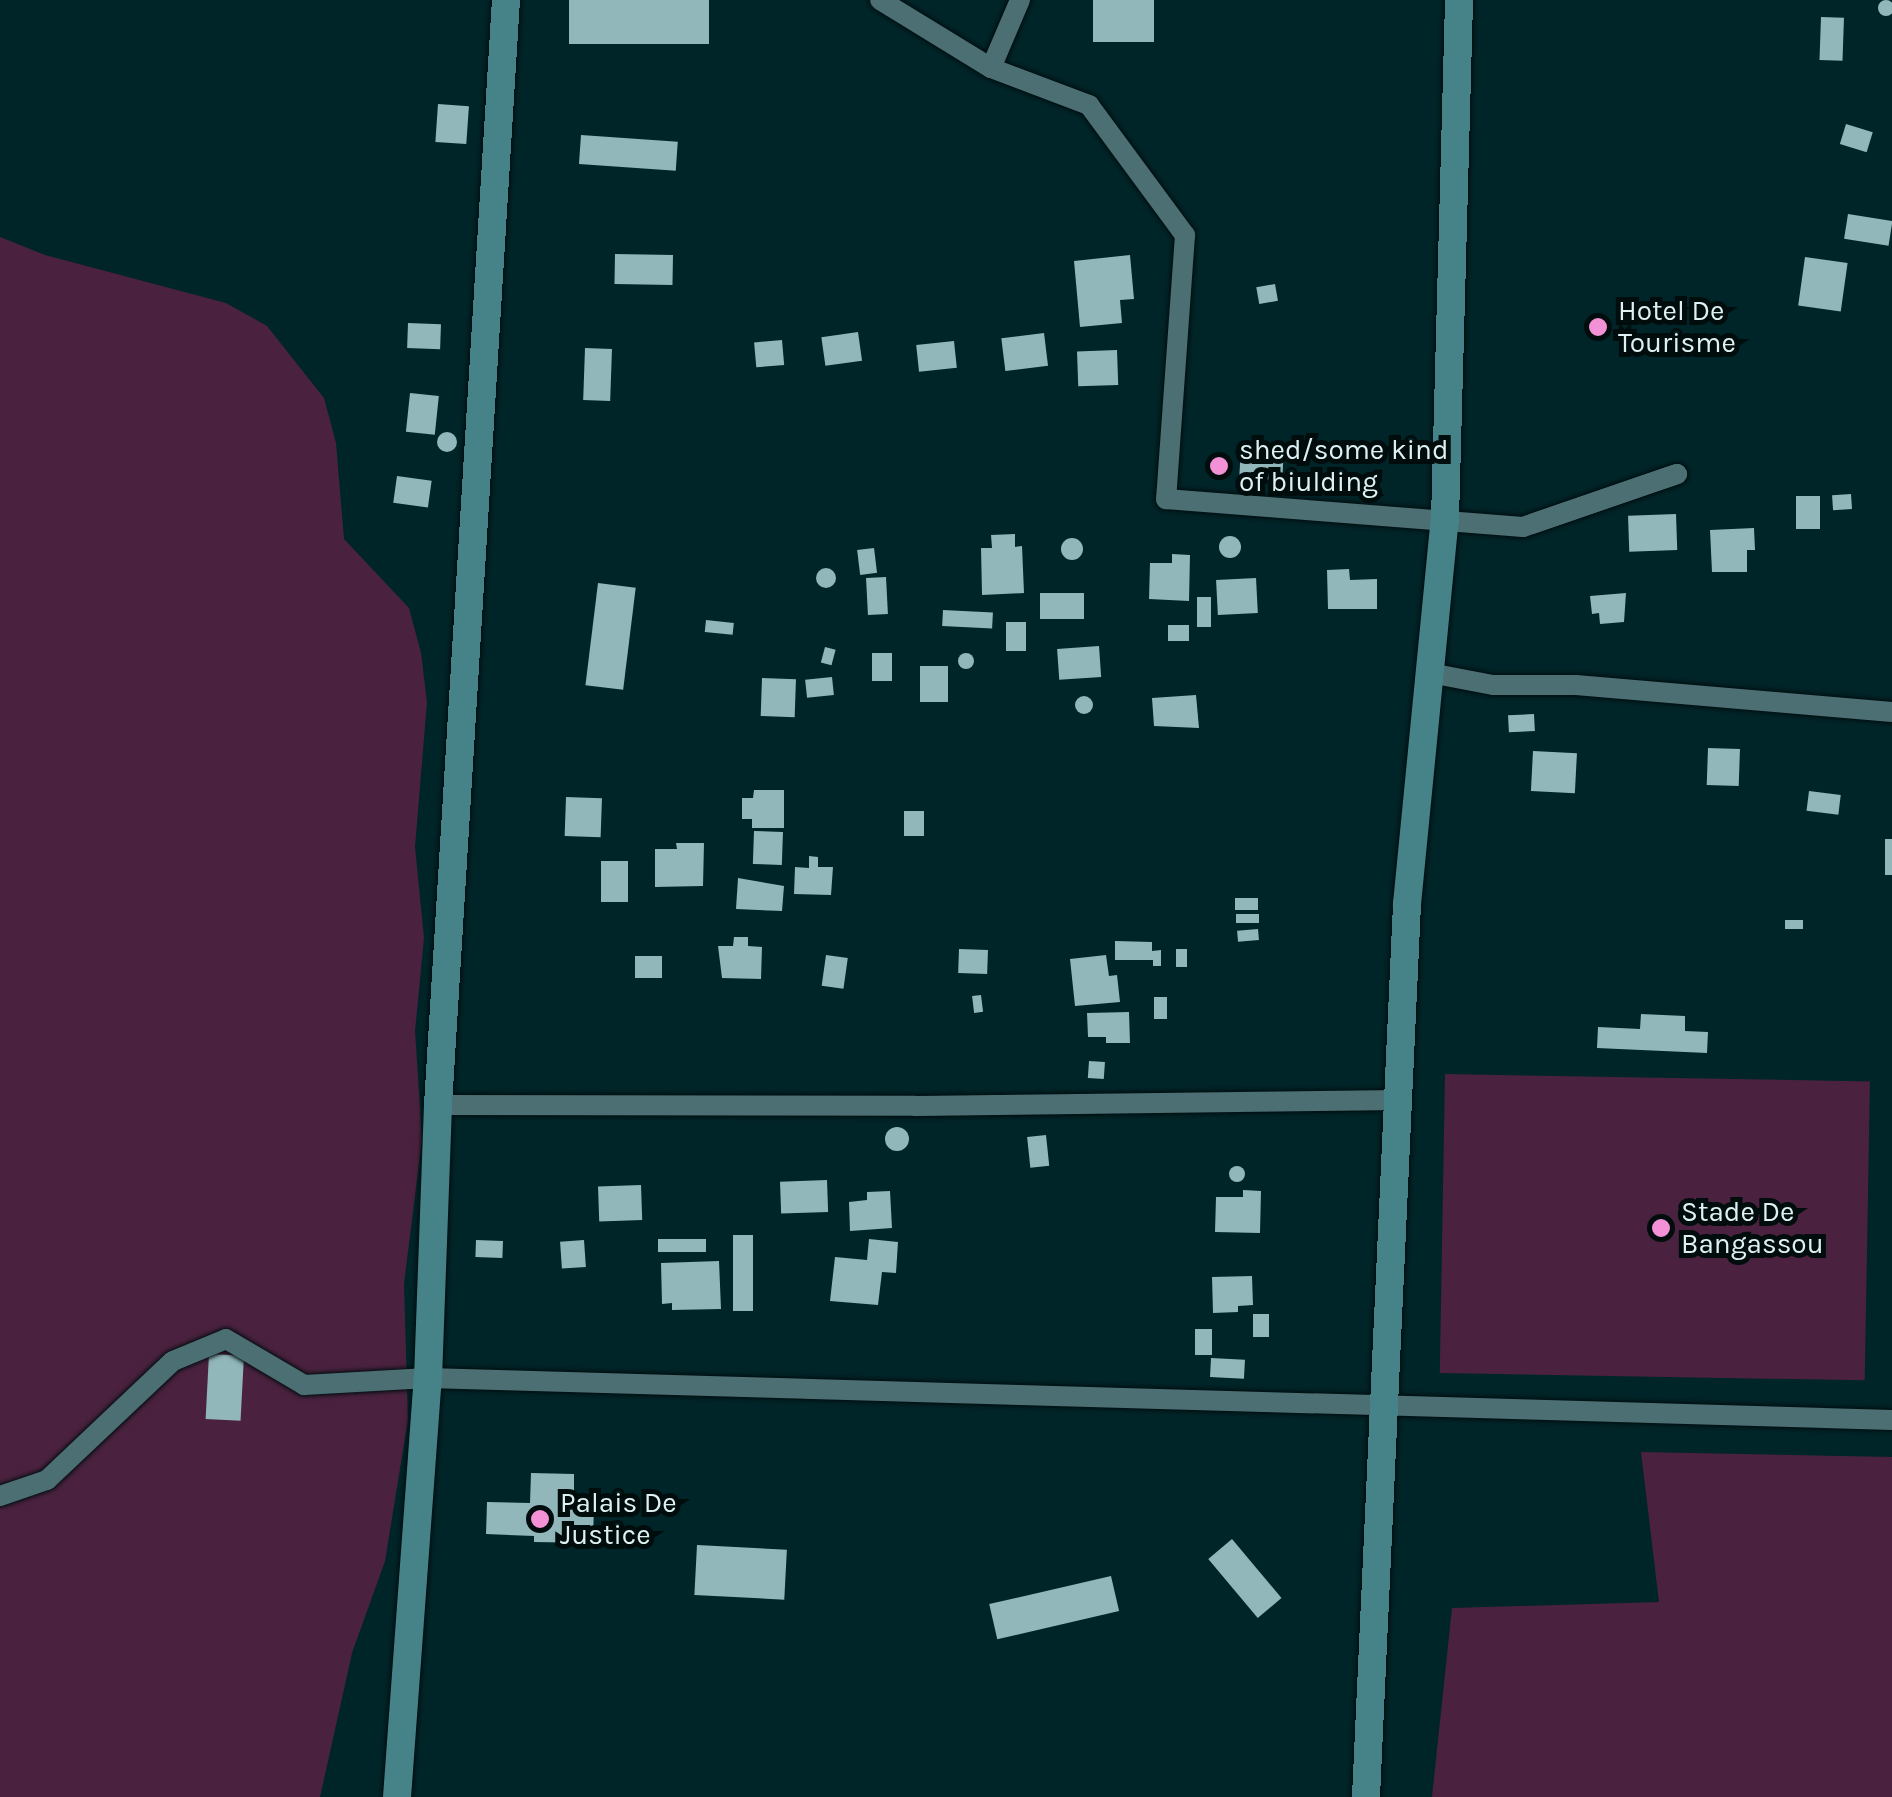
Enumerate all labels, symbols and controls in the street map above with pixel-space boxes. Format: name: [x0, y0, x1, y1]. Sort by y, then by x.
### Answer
place label: Hotel De Tourisme: [1618, 294, 1736, 360]
marker: Hotel De Tourisme: [1587, 316, 1609, 338]
place label: shed/some kind of biulding: [1239, 433, 1449, 499]
marker: shed/some kind of biulding: [1208, 455, 1230, 477]
place label: Stade De Bangassou: [1681, 1195, 1824, 1261]
marker: Stade De Bangassou: [1650, 1217, 1672, 1239]
place label: Palais De Justice: [560, 1486, 677, 1552]
marker: Palais De Justice: [529, 1508, 551, 1530]

